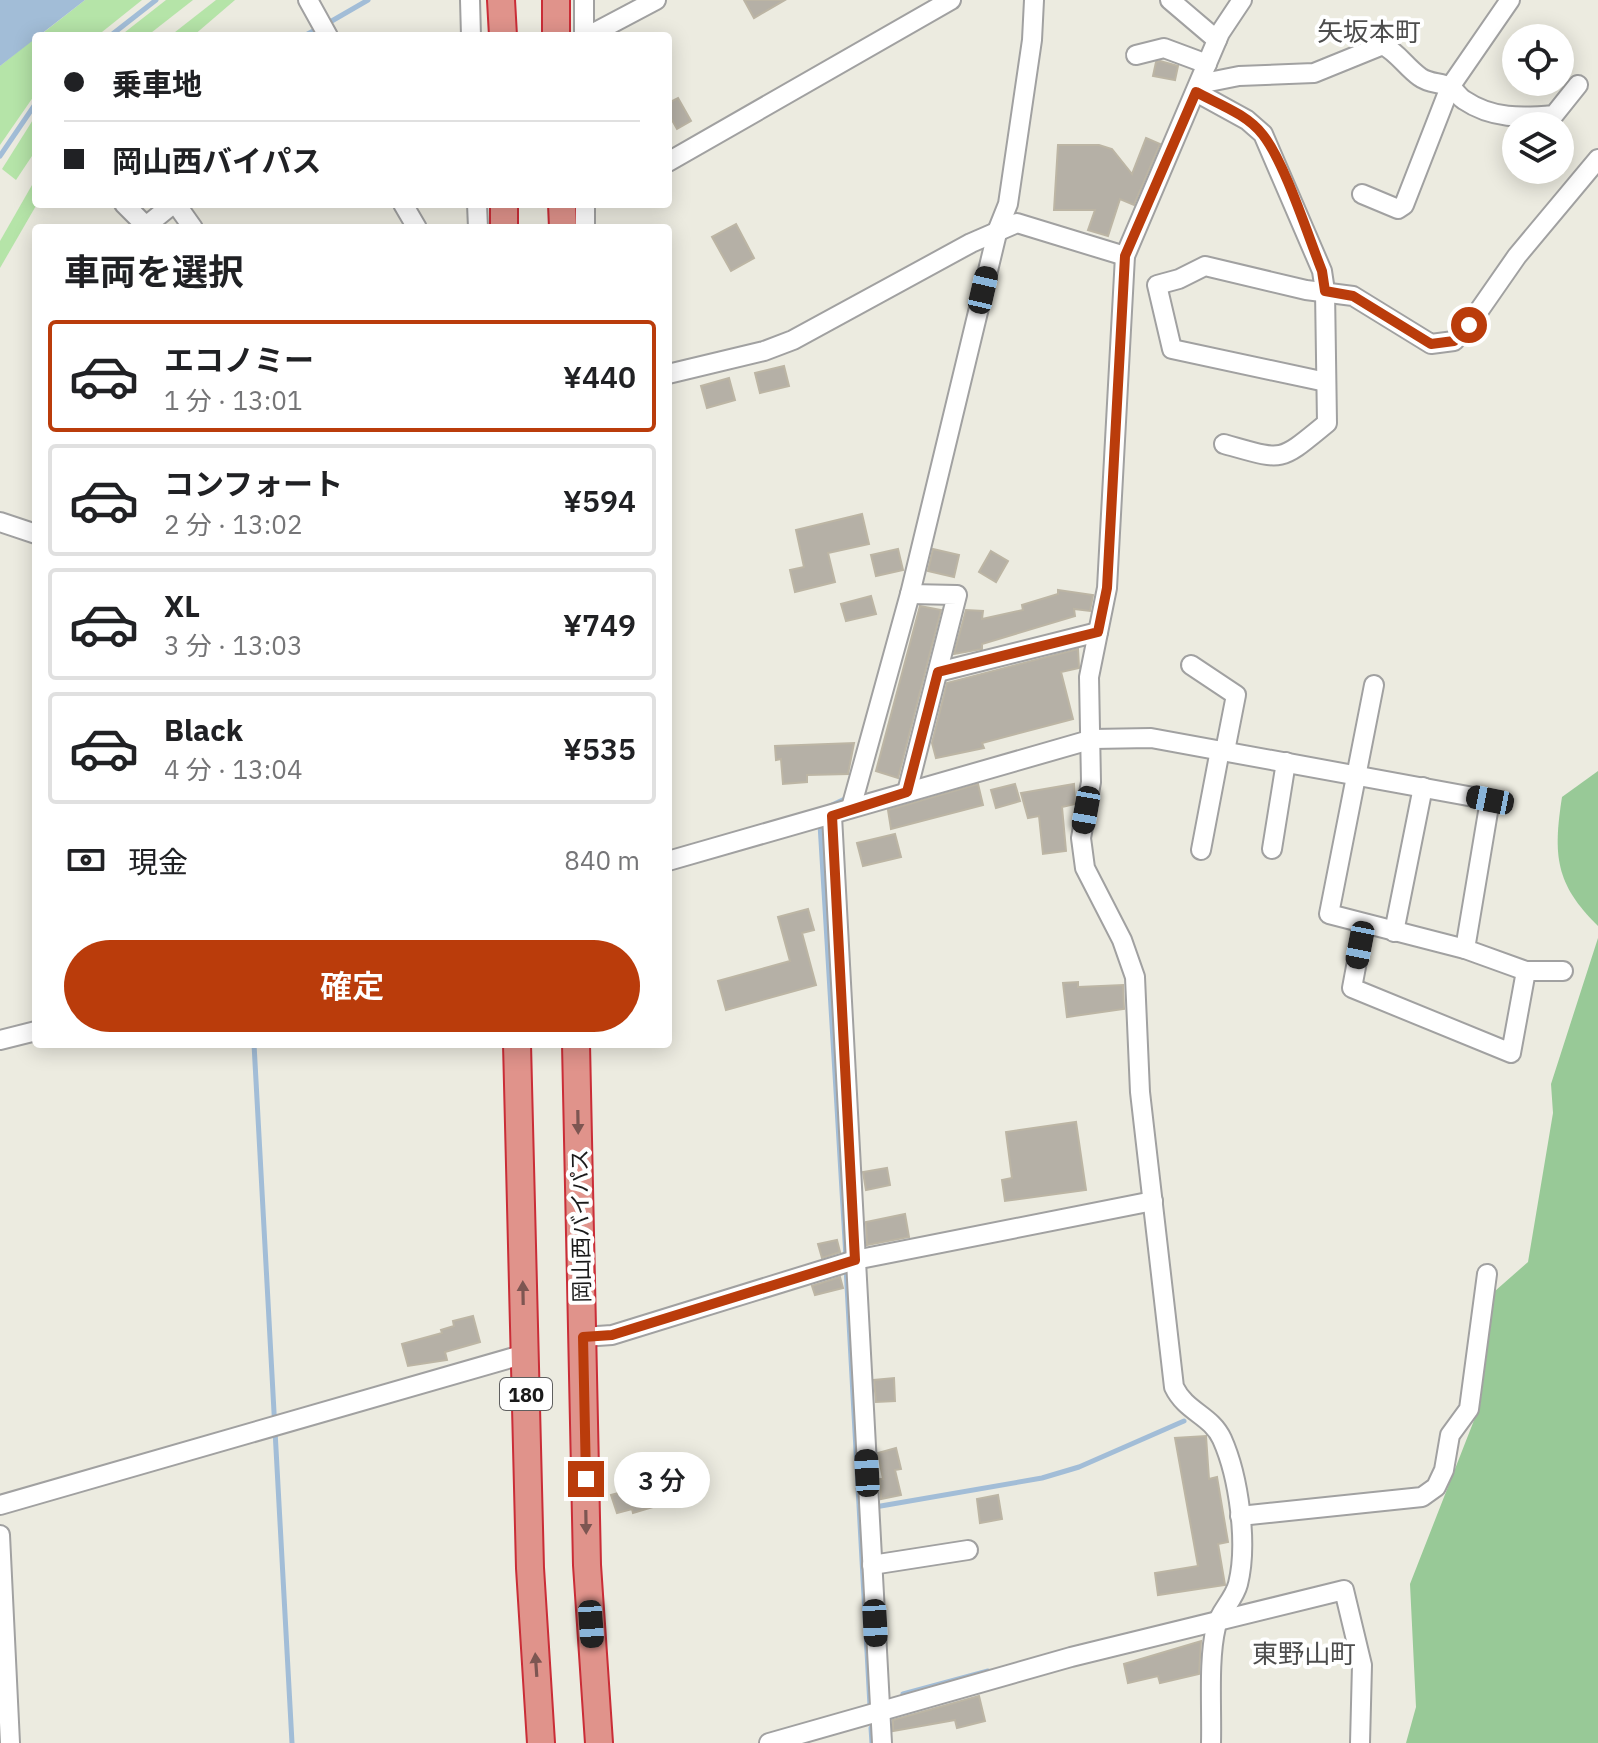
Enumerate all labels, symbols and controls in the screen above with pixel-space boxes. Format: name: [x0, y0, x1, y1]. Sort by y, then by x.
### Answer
district label: 矢坂本町: [1317, 14, 1421, 48]
map controls: [1502, 24, 1574, 184]
button: locate: [1502, 24, 1574, 96]
text: 乗車地: [112, 64, 202, 103]
button: layers: [1502, 112, 1574, 184]
text: 岡山西バイパス: [112, 141, 321, 180]
text: 車両を選択: [64, 248, 244, 295]
car: [966, 264, 1000, 316]
route start: [1451, 307, 1487, 343]
icon: car: [68, 340, 140, 412]
text: エコノミー: [164, 340, 314, 379]
text: ¥440: [563, 357, 636, 396]
text: 1 分 · 13:01: [164, 383, 302, 417]
icon: car: [68, 464, 140, 536]
text: コンフォート: [164, 464, 343, 503]
text: ¥594: [563, 481, 636, 520]
text: 2 分 · 13:02: [164, 507, 302, 541]
text: XL: [164, 586, 200, 625]
icon: car: [68, 588, 140, 660]
text: ¥749: [563, 605, 636, 644]
text: 3 分 · 13:03: [164, 628, 302, 662]
text: Black: [164, 710, 243, 749]
icon: car: [68, 712, 140, 784]
text: ¥535: [563, 729, 636, 768]
text: 4 分 · 13:04: [164, 752, 302, 786]
car: [1070, 784, 1102, 836]
car: [1464, 784, 1516, 816]
icon: cash: [64, 838, 108, 882]
text: 現金: [128, 842, 188, 881]
text: 840 m: [564, 843, 640, 877]
car: [1344, 919, 1376, 971]
button: 確定: [64, 940, 640, 1032]
one-way arrow: [572, 1110, 584, 1135]
street label: 岡山西バイパス: [564, 1149, 596, 1303]
one-way arrow: [517, 1280, 530, 1305]
road number: 180: [500, 1378, 552, 1410]
car: [854, 1448, 880, 1498]
callout: 3 分: [614, 1451, 710, 1507]
route end: [568, 1461, 604, 1497]
text: 3 分: [638, 1463, 686, 1497]
one-way arrow: [580, 1510, 593, 1535]
car: [862, 1598, 888, 1648]
car: [577, 1599, 605, 1649]
district label: 東野山町: [1252, 1636, 1356, 1670]
one-way arrow: [529, 1652, 542, 1677]

